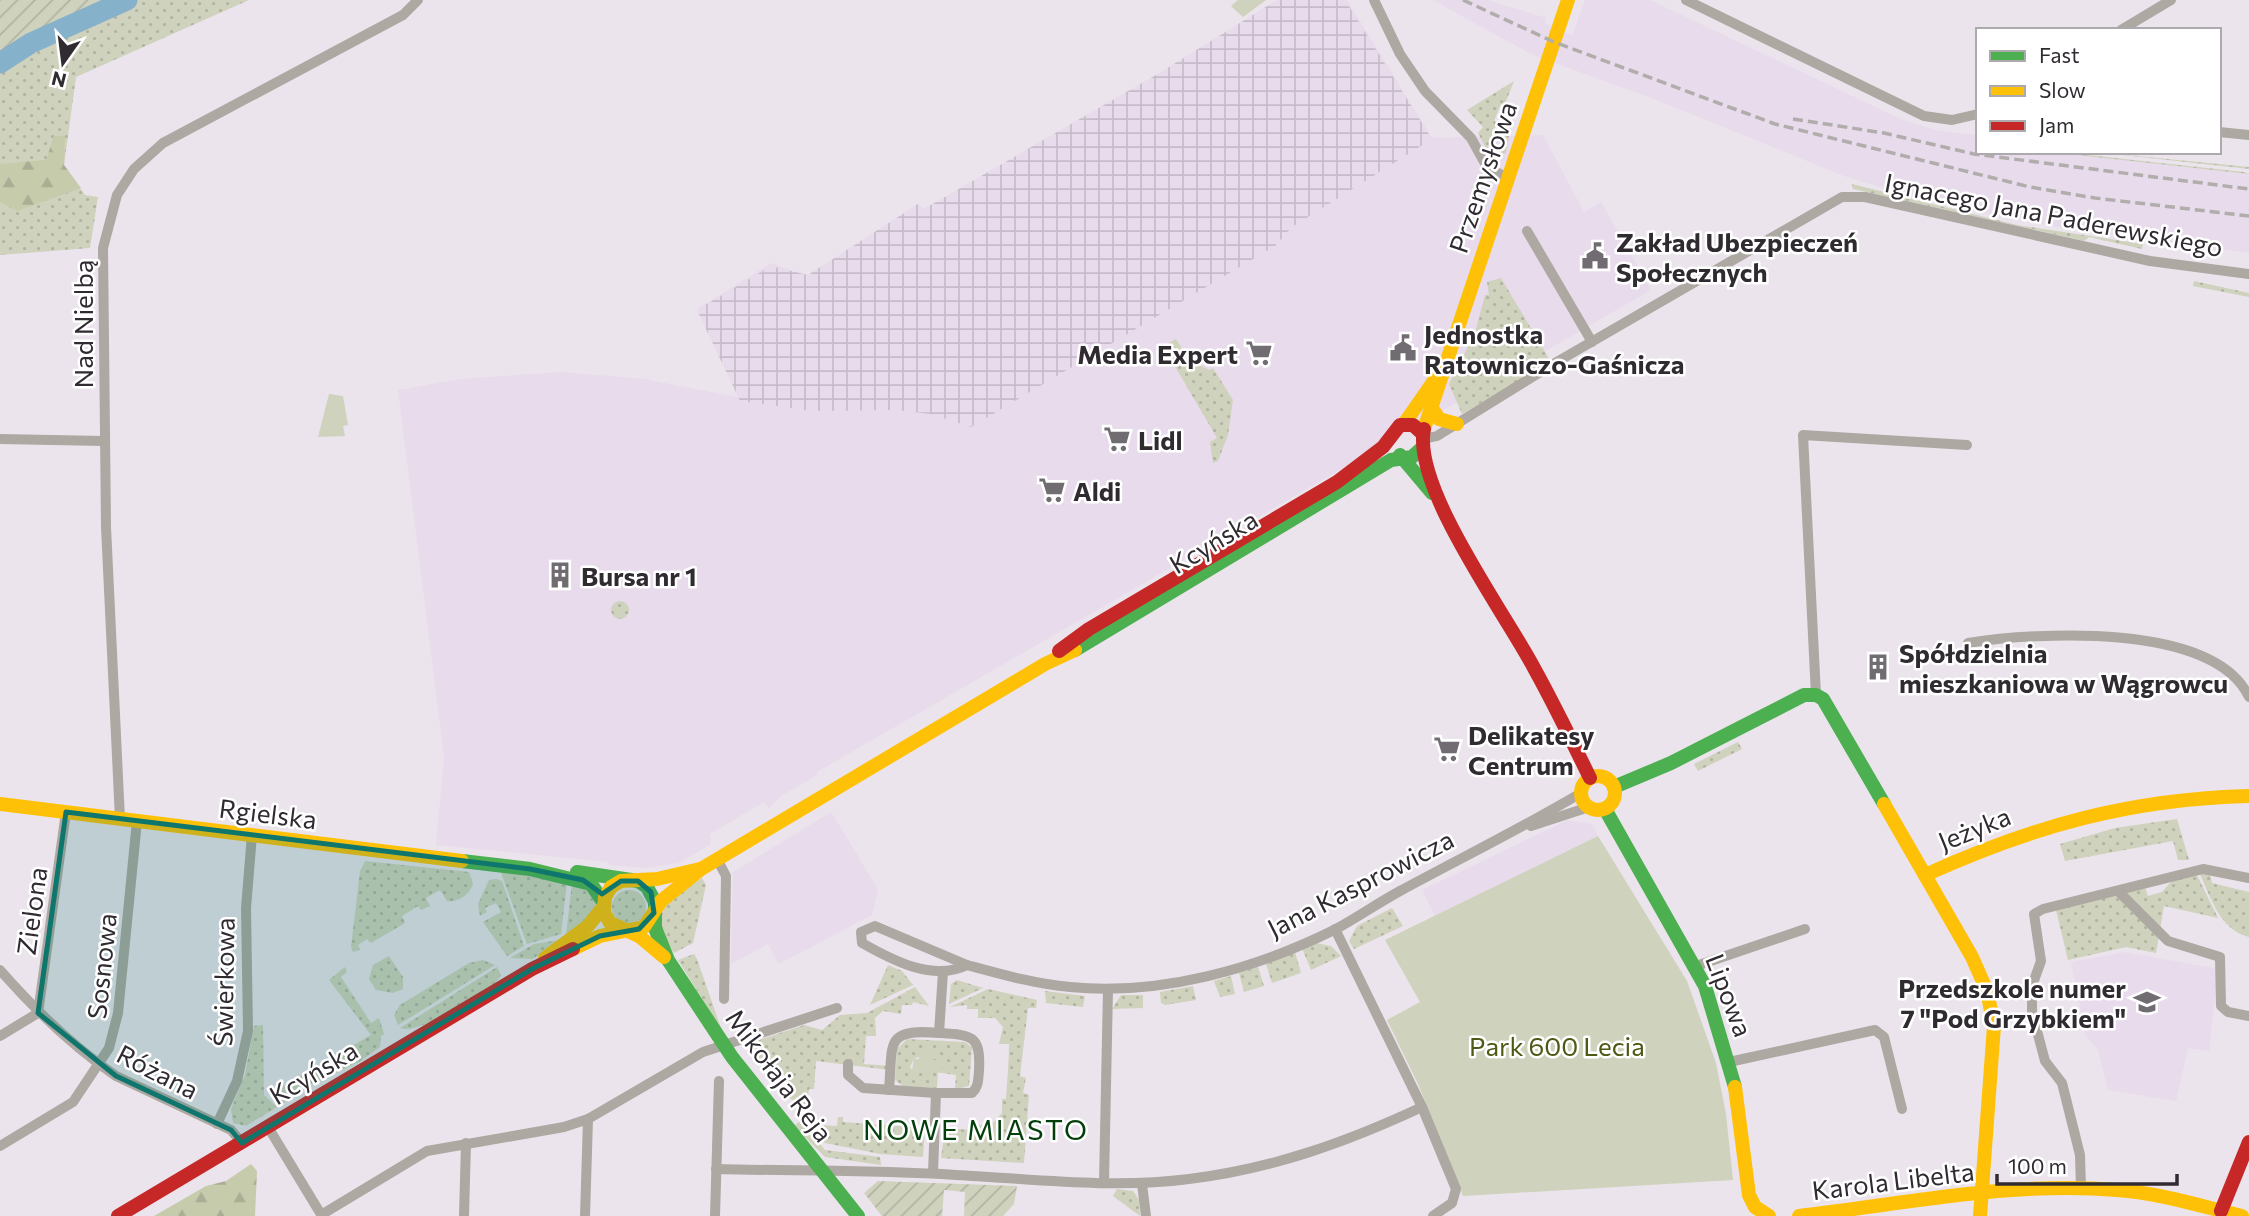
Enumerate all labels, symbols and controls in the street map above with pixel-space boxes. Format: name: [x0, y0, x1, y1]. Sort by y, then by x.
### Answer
north arrow: [28, 28, 98, 98]
legend: [1976, 28, 2221, 154]
text: Fast: [2039, 42, 2080, 67]
text: N: [49, 67, 68, 93]
text: Slow: [2039, 77, 2086, 102]
street label: Przemysłowa: [1442, 97, 1522, 257]
text: Jam: [2039, 112, 2074, 137]
street label: Ignacego Jana Paderewskiego: [1882, 166, 2226, 262]
place label: Zakład Ubezpieczeń Społecznych: [1616, 226, 1858, 287]
public building icon: Zakład Ubezpieczeń Społecznych: [1580, 241, 1610, 271]
street label: Nad Nielbą: [67, 260, 98, 388]
place label: Jednostka Ratowniczo-Gaśnicza: [1424, 318, 1685, 379]
public building icon: Jednostka Ratowniczo-Gaśnicza: [1388, 333, 1418, 363]
place label: Media Expert: [1077, 338, 1238, 369]
supermarket icon: Media Expert: [1244, 338, 1274, 368]
supermarket icon: Lidl: [1102, 424, 1132, 454]
place label: Lidl: [1138, 424, 1183, 455]
supermarket icon: Aldi: [1037, 475, 1067, 505]
place label: Aldi: [1073, 475, 1121, 506]
street label: Kcyńska: [1163, 503, 1263, 579]
building icon: Bursa nr 1: [545, 560, 575, 590]
place label: Bursa nr 1: [581, 560, 697, 591]
place label: Spółdzielnia mieszkaniowa w Wągrowcu: [1899, 637, 2228, 698]
building icon: Spółdzielnia mieszkaniowa w Wągrowcu: [1863, 652, 1893, 682]
place label: Delikatesy Centrum: [1468, 719, 1594, 780]
supermarket icon: Delikatesy Centrum: [1432, 734, 1462, 764]
street label: Rgielska: [217, 792, 319, 834]
street label: Jeżyka: [1933, 800, 2015, 856]
street label: Jana Kasprowicza: [1262, 823, 1458, 943]
street label: Zielona: [9, 865, 53, 957]
street label: Sosnowa: [80, 911, 122, 1021]
street label: Świerkowa: [206, 917, 240, 1047]
street label: Lipowa: [1700, 949, 1760, 1041]
place label: Przedszkole numer 7 "Pod Grzybkiem": [1898, 972, 2126, 1033]
school or university icon: Przedszkole numer 7 "Pod Grzybkiem": [2132, 987, 2162, 1017]
street label: Mikołaja Reja: [720, 1003, 840, 1147]
park label: Park 600 Lecia: [1469, 1030, 1645, 1061]
street label: Kcyńska: [263, 1034, 363, 1110]
street label: Różana: [112, 1037, 204, 1105]
district label: NOWE MIASTO: [863, 1112, 1089, 1146]
scale bar: [1997, 1142, 2177, 1186]
text: 100 m: [2008, 1153, 2067, 1178]
street label: Karola Libelta: [1810, 1155, 1976, 1205]

